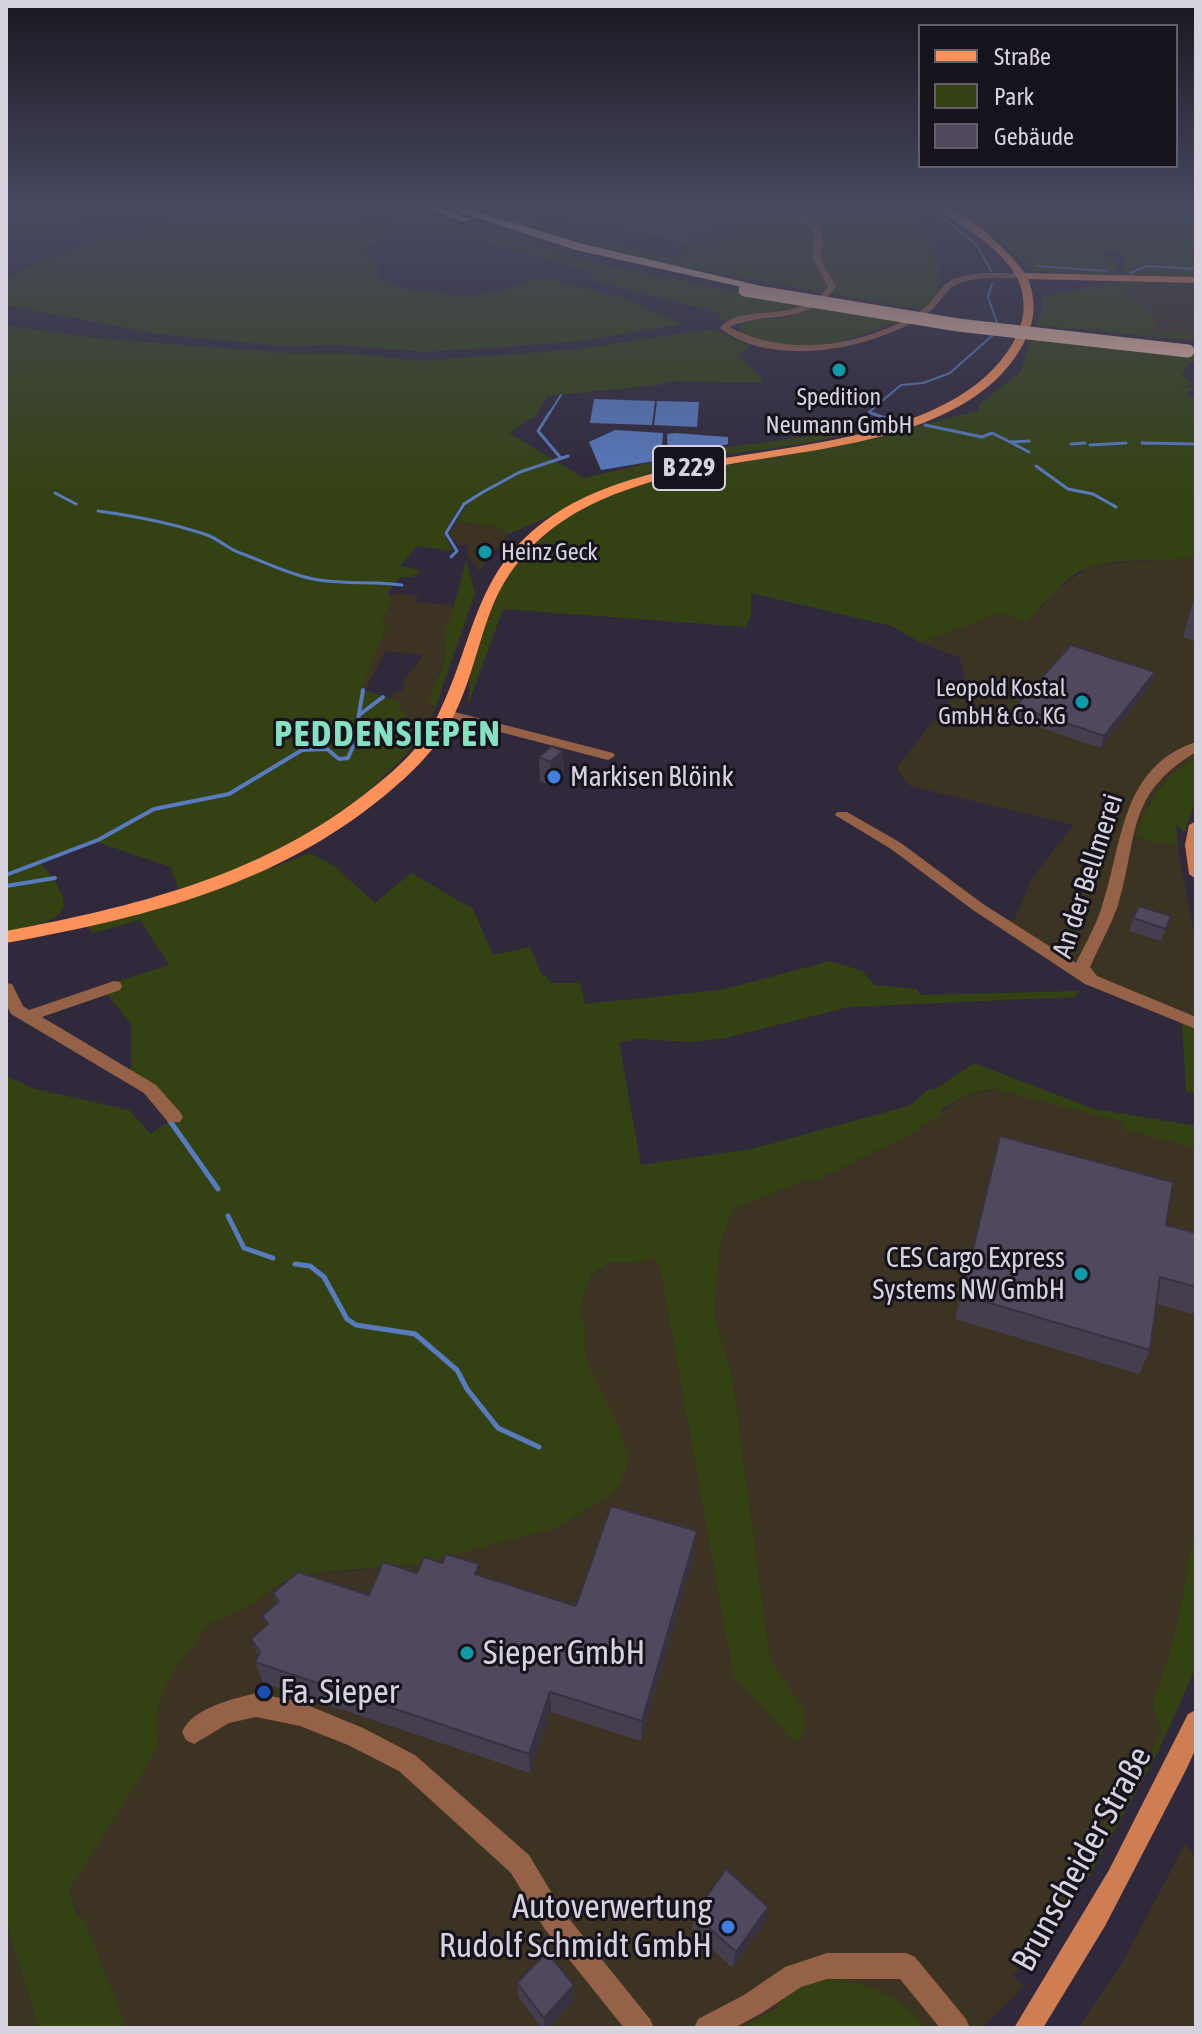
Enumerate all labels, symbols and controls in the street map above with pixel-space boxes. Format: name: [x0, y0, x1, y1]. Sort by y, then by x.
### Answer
legend: [918, 24, 1178, 168]
text: Straße: [994, 43, 1051, 70]
text: Park: [994, 83, 1034, 110]
text: Gebäude: [994, 123, 1074, 150]
marker: Spedition Neumann GmbH: [830, 361, 848, 379]
place label: Spedition Neumann GmbH: [766, 383, 912, 439]
road number: B 229: [653, 446, 725, 490]
place label: Heinz Geck: [501, 538, 598, 566]
marker: Heinz Geck: [476, 543, 494, 561]
place label: Leopold Kostal GmbH & Co. KG: [936, 674, 1066, 730]
marker: Leopold Kostal GmbH & Co. KG: [1073, 693, 1091, 711]
district label: PEDDENSIEPEN: [274, 713, 502, 757]
place label: Markisen Blöink: [570, 760, 734, 794]
marker: Markisen Blöink: [545, 768, 563, 786]
street label: An der Bellmerei: [1046, 790, 1130, 962]
place label: CES Cargo Express Systems NW GmbH: [873, 1241, 1065, 1307]
marker: CES Cargo Express Systems NW GmbH: [1072, 1265, 1090, 1283]
place label: Sieper GmbH: [483, 1633, 645, 1673]
marker: Sieper GmbH: [458, 1644, 476, 1662]
place label: Fa. Sieper: [280, 1672, 399, 1712]
marker: Fa. Sieper: [255, 1683, 273, 1701]
street label: Brunscheider Straße: [1003, 1740, 1161, 1978]
place label: Autoverwertung Rudolf Schmidt GmbH: [439, 1887, 712, 1966]
marker: Autoverwertung Rudolf Schmidt GmbH: [719, 1918, 737, 1936]

